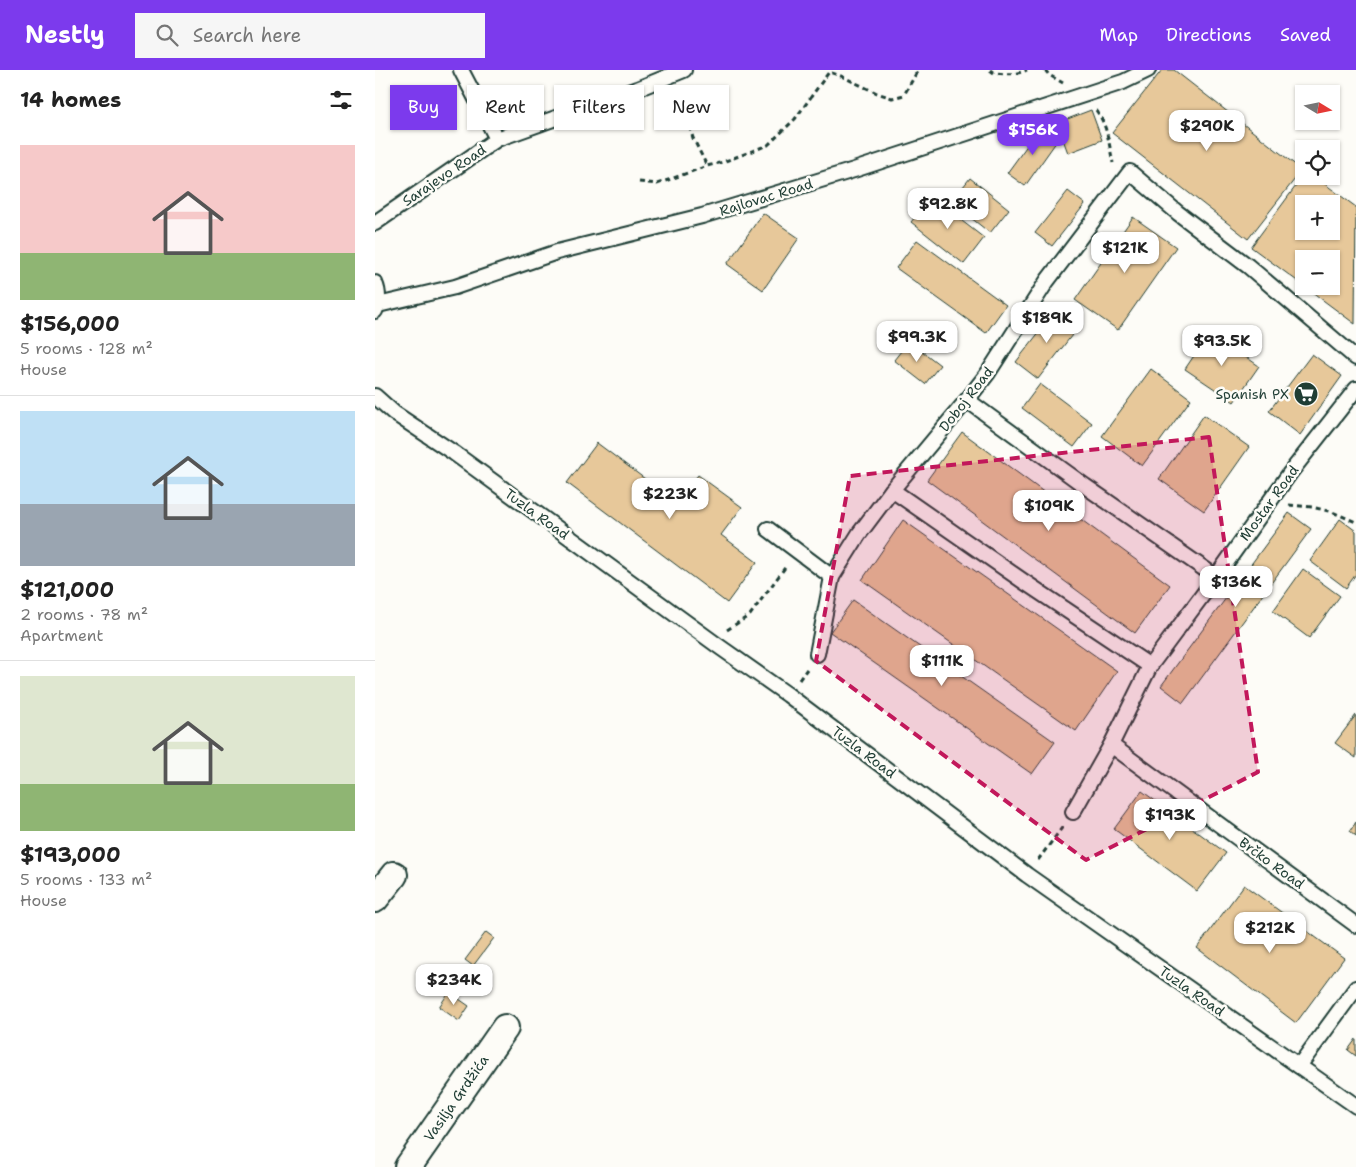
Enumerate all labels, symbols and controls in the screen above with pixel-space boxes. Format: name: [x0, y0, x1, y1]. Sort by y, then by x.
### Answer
search box: [135, 13, 485, 58]
text: Nestly: [25, 19, 105, 51]
icon: search: [153, 21, 181, 49]
text: Search here: [193, 23, 301, 48]
text: Map: [1100, 23, 1138, 47]
text: Directions: [1166, 23, 1252, 47]
text: Saved: [1280, 23, 1331, 47]
chip: Buy: [390, 85, 457, 130]
chip: Rent: [467, 85, 544, 130]
chip: Filters: [554, 85, 644, 130]
chip: New: [654, 85, 729, 130]
north arrow: [1295, 85, 1340, 130]
map controls: [1295, 85, 1340, 295]
text: 14 homes: [20, 86, 121, 114]
icon: filters: [327, 86, 355, 114]
pin: $290K: [1172, 109, 1242, 152]
pin: $156K: [998, 114, 1068, 156]
text: $290K: [1180, 115, 1234, 136]
text: $156K: [1008, 119, 1058, 140]
street label: Sarajevo Road: [399, 140, 490, 210]
button: locate: [1295, 140, 1340, 185]
street label: Rajlovac Road: [717, 174, 815, 220]
icon: home: [143, 178, 233, 268]
pin: $92.8K: [907, 188, 989, 230]
text: $92.8K: [919, 193, 977, 214]
button: +: [1295, 195, 1340, 240]
pin: $121K: [1090, 232, 1160, 274]
text: $121K: [1102, 237, 1148, 258]
button: −: [1295, 250, 1340, 295]
pin: $189K: [1012, 302, 1082, 344]
text: $189K: [1022, 307, 1072, 328]
text: $156,000: [20, 310, 120, 338]
pin: $99.3K: [876, 320, 958, 363]
pin: $93.5K: [1181, 324, 1263, 367]
text: $99.3K: [888, 326, 946, 347]
text: $93.5K: [1193, 330, 1251, 351]
text: 5 rooms · 128 m²: [20, 338, 153, 359]
text: House: [20, 359, 67, 380]
street label: Doboj Road: [935, 363, 997, 435]
supermarket icon: Spanish PX: [1293, 381, 1319, 407]
place label: Spanish PX: [1216, 385, 1289, 403]
icon: home: [143, 443, 233, 533]
street label: Mostar Road: [1236, 462, 1303, 544]
pin: $223K: [635, 478, 705, 520]
text: $223K: [643, 483, 697, 504]
street label: Tuzla Road: [501, 484, 573, 544]
pin: $109K: [1014, 490, 1084, 532]
text: $109K: [1024, 495, 1074, 516]
pin: $136K: [1201, 566, 1271, 608]
text: $136K: [1211, 571, 1261, 592]
text: $121,000: [20, 576, 114, 604]
text: 2 rooms · 78 m²: [20, 604, 148, 625]
text: Apartment: [20, 625, 103, 646]
pin: $111K: [907, 644, 977, 687]
text: $111K: [921, 650, 963, 671]
icon: home: [143, 708, 233, 798]
street label: Tuzla Road: [828, 722, 900, 782]
pin: $193K: [1135, 798, 1205, 841]
text: $193K: [1145, 804, 1195, 825]
street label: Brčko Road: [1236, 833, 1308, 893]
text: $193,000: [20, 841, 121, 869]
text: 5 rooms · 133 m²: [20, 869, 152, 890]
text: House: [20, 890, 67, 911]
pin: $212K: [1235, 912, 1305, 954]
text: $212K: [1245, 917, 1295, 938]
street label: Tuzla Road: [1156, 962, 1228, 1020]
pin: $234K: [419, 964, 489, 1006]
text: $234K: [427, 969, 481, 990]
street label: Vasilja Grdžića: [420, 1051, 493, 1145]

